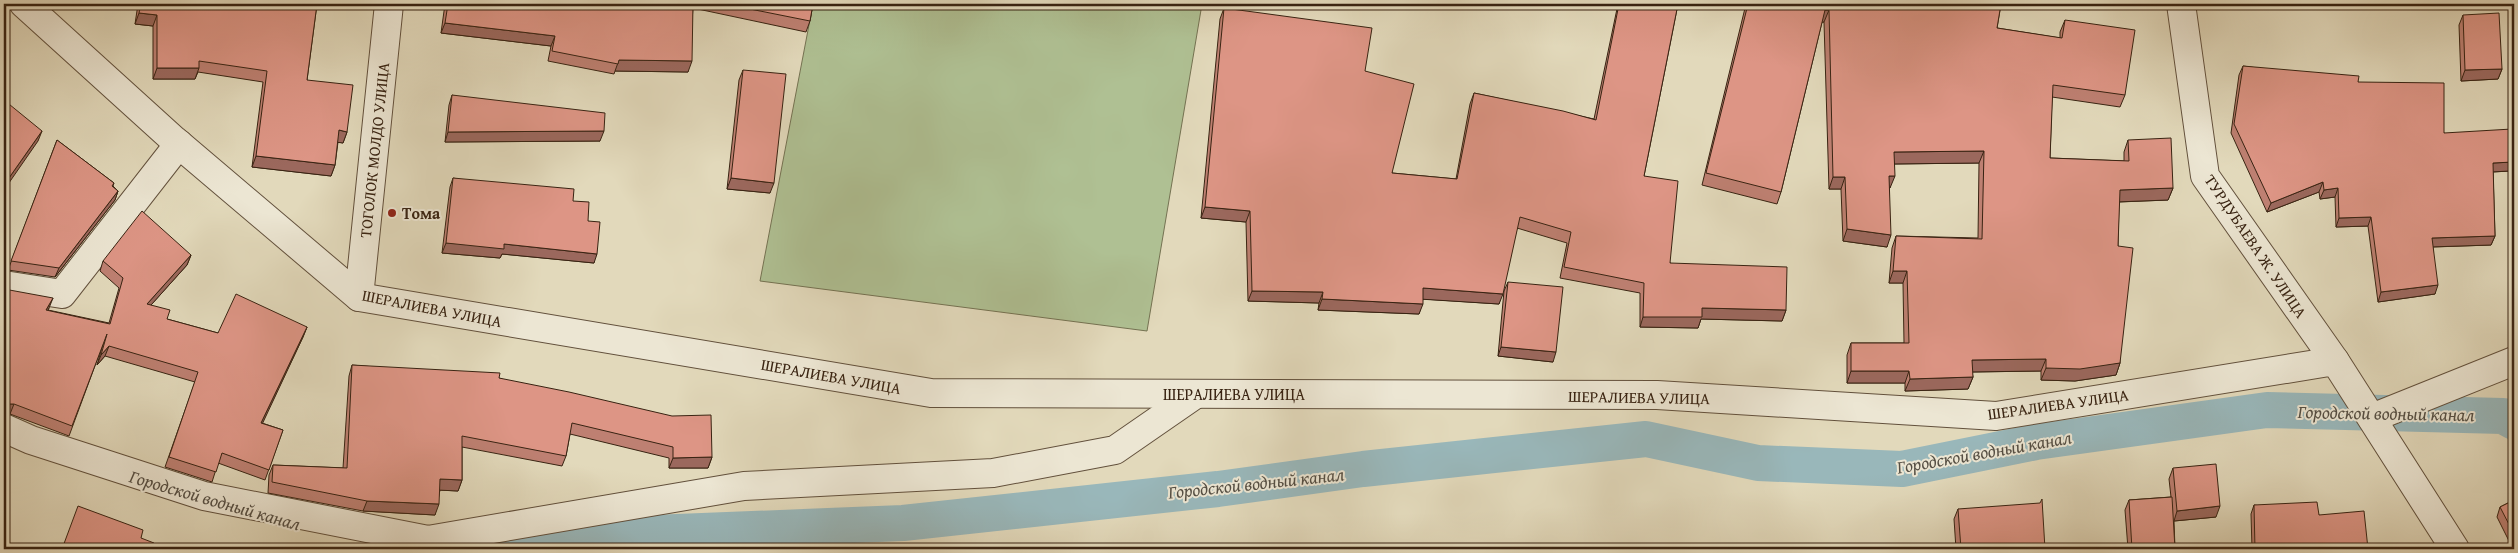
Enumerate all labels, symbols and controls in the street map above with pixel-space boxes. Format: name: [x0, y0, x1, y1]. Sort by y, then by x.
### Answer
street label: ТОГОЛОК МОЛДО УЛИЦА: [353, 61, 395, 239]
street label: ТУРДУБАЕВА Ж. УЛИЦА: [2199, 169, 2313, 323]
place label: Тома: [402, 201, 441, 225]
marker: Тома: [386, 207, 398, 219]
street label: ШЕРАЛИЕВА УЛИЦА: [360, 283, 504, 333]
street label: ШЕРАЛИЕВА УЛИЦА: [759, 352, 903, 400]
street label: ШЕРАЛИЕВА УЛИЦА: [1163, 382, 1305, 406]
street label: ШЕРАЛИЕВА УЛИЦА: [1986, 382, 2130, 426]
street label: ШЕРАЛИЕВА УЛИЦА: [1568, 384, 1710, 410]
water label: Городской водный канал: [2296, 398, 2475, 428]
water label: Городской водный канал: [1894, 423, 2074, 481]
water label: Городской водный канал: [1166, 460, 1346, 506]
water label: Городской водный канал: [125, 462, 304, 538]

